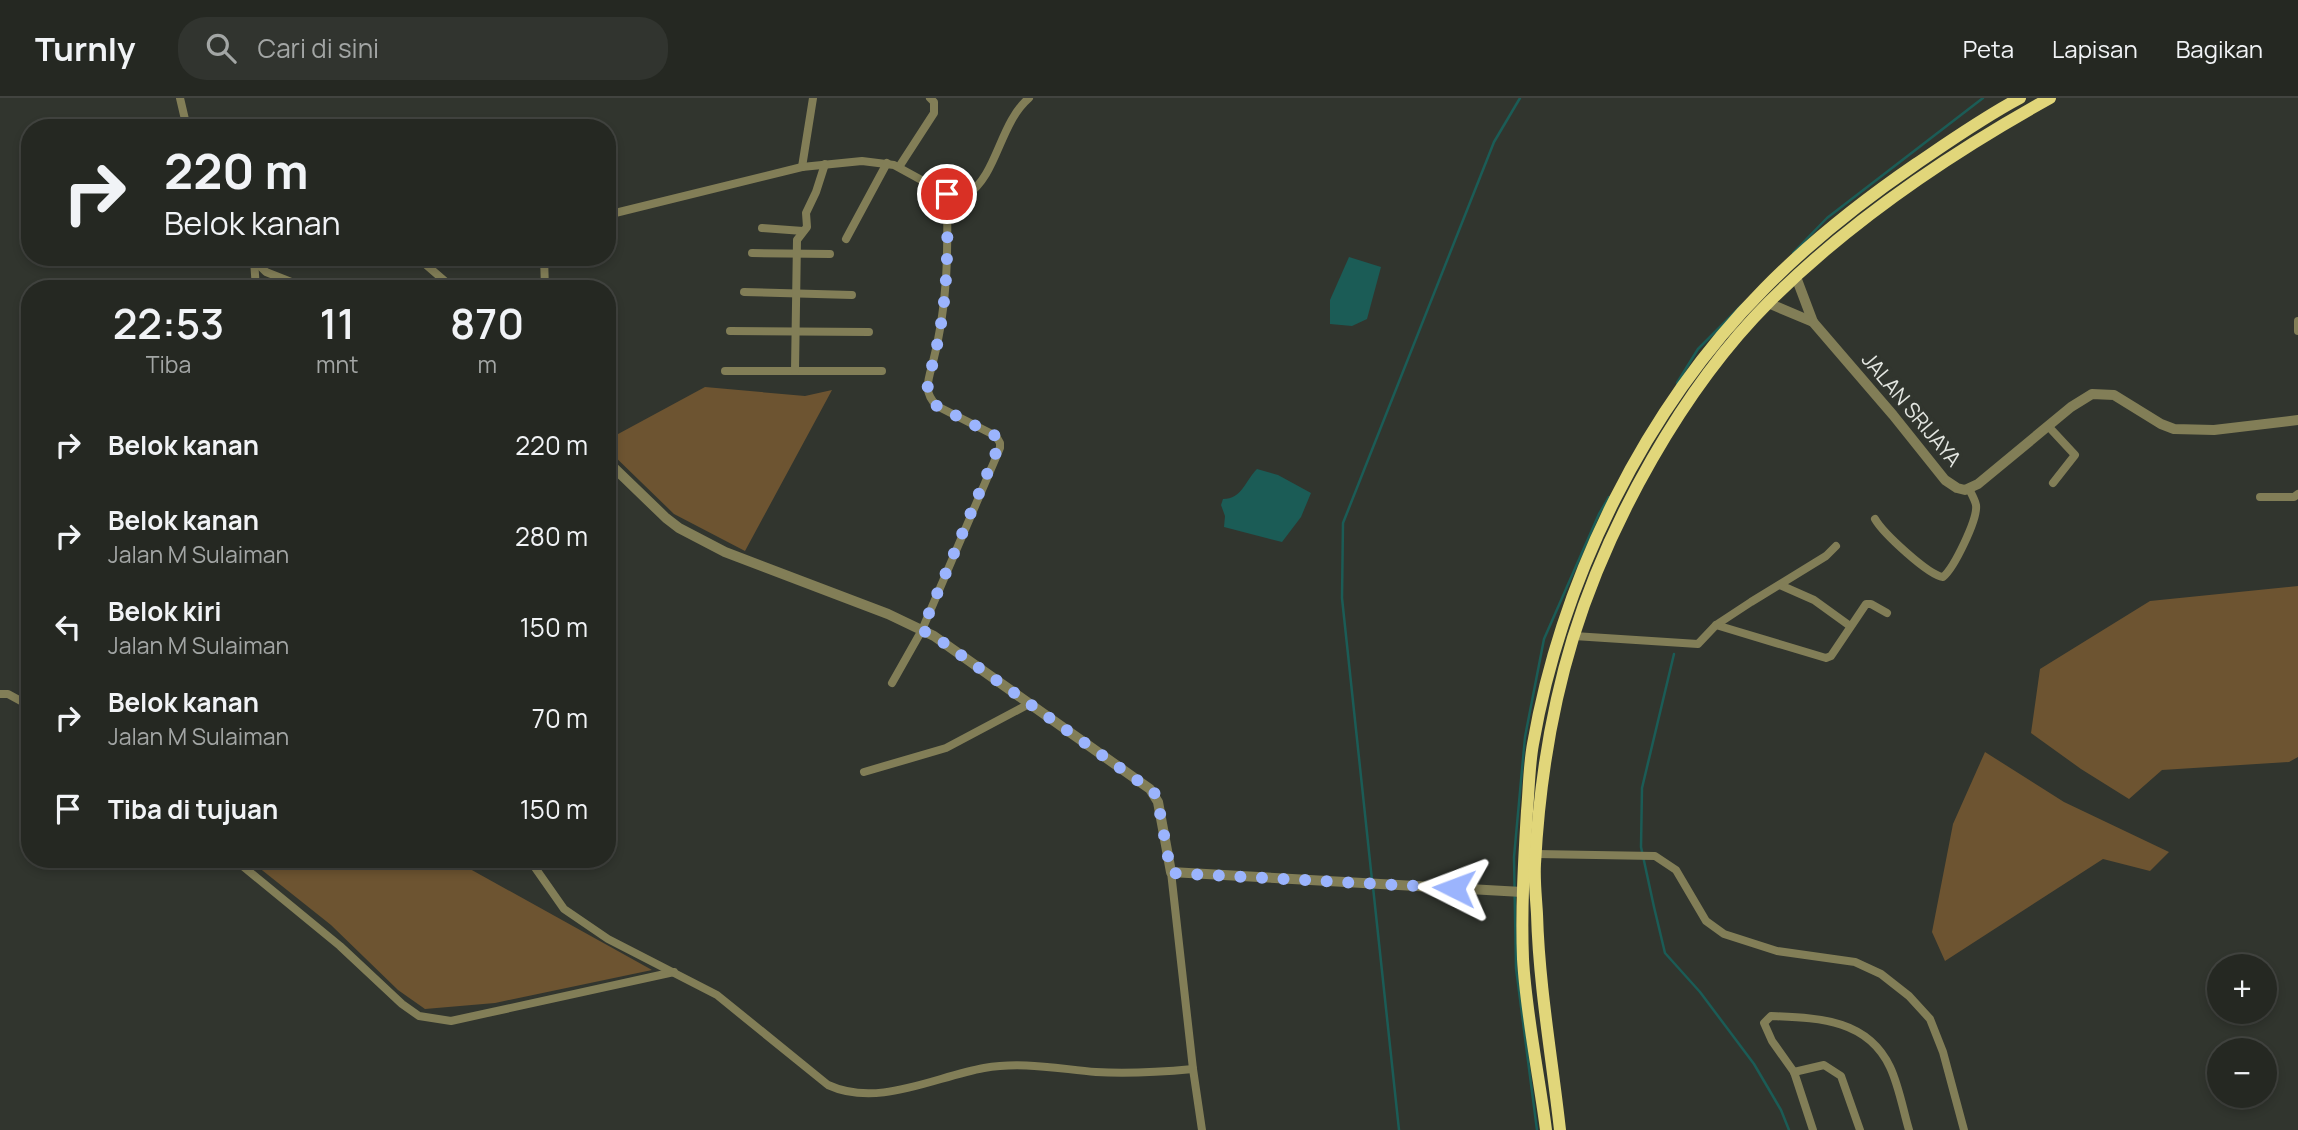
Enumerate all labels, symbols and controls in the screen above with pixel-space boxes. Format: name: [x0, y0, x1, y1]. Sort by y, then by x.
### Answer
search box: [178, 17, 668, 80]
text: Turnly: [35, 26, 136, 71]
icon: search: [202, 29, 240, 67]
text: Cari di sini: [258, 30, 379, 66]
text: Peta: [1963, 32, 2014, 65]
text: Lapisan: [2052, 32, 2138, 65]
text: Bagikan: [2176, 32, 2263, 65]
text: 220 m: [164, 137, 308, 204]
icon: right: [49, 147, 140, 238]
pin: [917, 164, 977, 224]
icon: arrive: [928, 175, 966, 213]
text: Belok kanan: [164, 201, 340, 245]
text: 22:53: [113, 294, 224, 352]
text: 11: [319, 294, 355, 352]
text: 870: [450, 294, 524, 352]
street label: JALAN SRIJAYA: [1856, 346, 1968, 472]
text: Tiba: [146, 348, 191, 380]
text: mnt: [316, 348, 358, 380]
text: m: [477, 348, 497, 380]
icon: right: [49, 426, 87, 464]
text: Belok kanan: [108, 427, 259, 463]
text: 220 m: [515, 427, 588, 463]
text: Belok kanan: [108, 502, 259, 538]
icon: right: [49, 517, 87, 555]
text: 280 m: [515, 518, 588, 554]
text: Jalan M Sulaiman: [108, 538, 289, 570]
text: Belok kiri: [108, 593, 222, 629]
icon: left: [49, 608, 87, 646]
text: 150 m: [520, 609, 588, 645]
text: Jalan M Sulaiman: [108, 629, 289, 661]
text: Belok kanan: [108, 684, 259, 720]
icon: right: [49, 699, 87, 737]
text: 70 m: [532, 700, 588, 736]
text: Jalan M Sulaiman: [108, 720, 289, 752]
icon: arrive: [49, 790, 87, 828]
text: Tiba di tujuan: [108, 791, 278, 827]
text: 150 m: [520, 791, 588, 827]
position arrow: [1417, 851, 1491, 925]
map controls: [2207, 954, 2277, 1108]
button: +: [2207, 954, 2277, 1024]
button: −: [2207, 1038, 2277, 1108]

